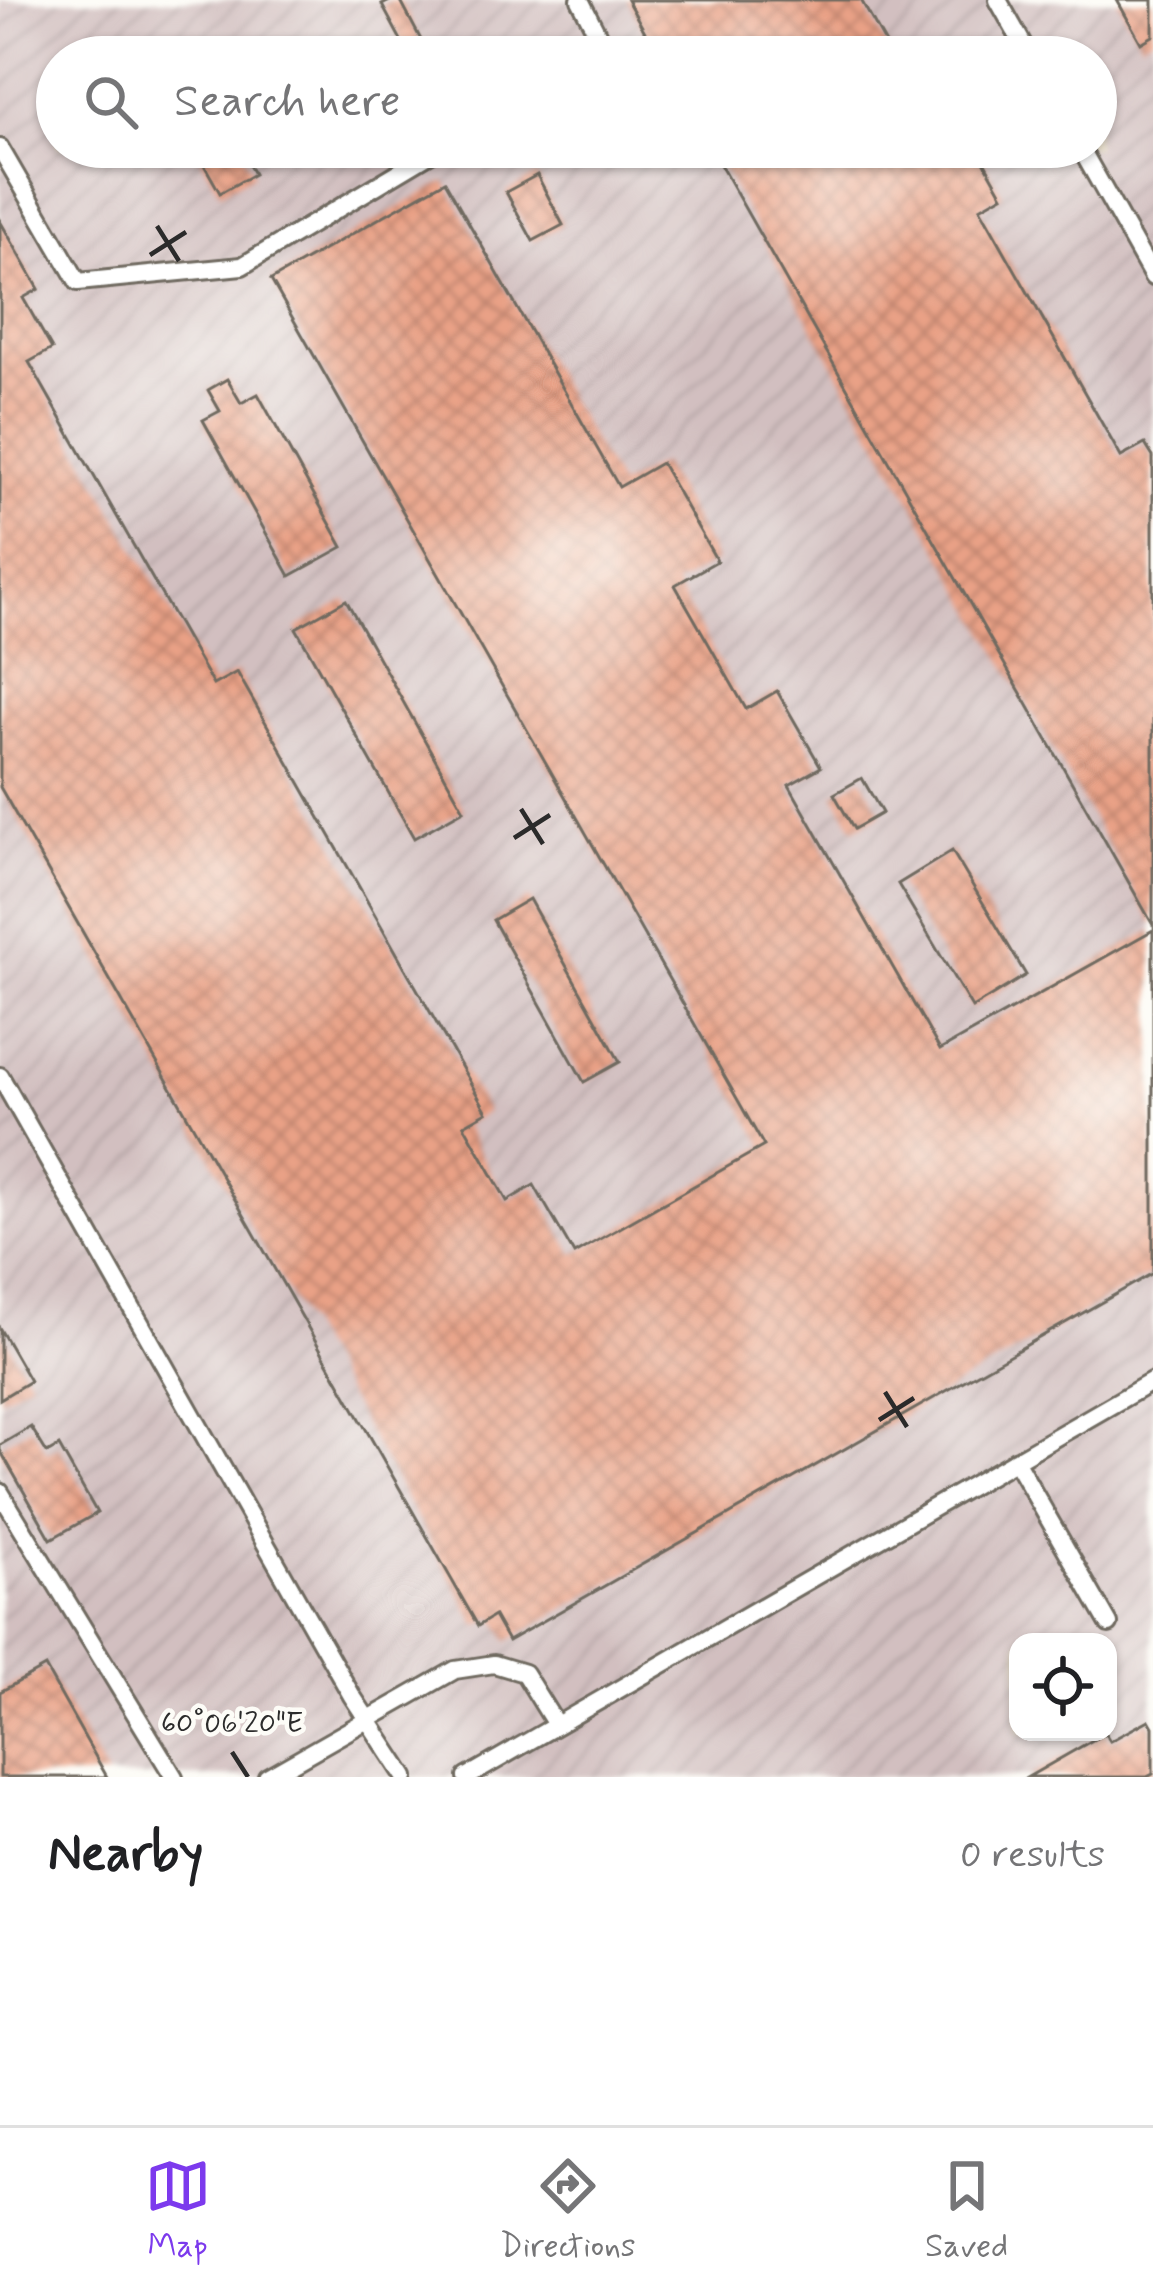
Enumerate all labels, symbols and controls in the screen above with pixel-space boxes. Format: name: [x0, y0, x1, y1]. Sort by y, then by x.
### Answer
search box: [36, 36, 1117, 168]
icon: search: [78, 69, 144, 135]
text: Search here: [174, 73, 401, 132]
map controls: [1009, 1633, 1117, 1741]
button: locate: [1009, 1633, 1117, 1741]
text: 60°06'20"E: [161, 1704, 303, 1743]
text: Nearby: [48, 1822, 203, 1888]
text: 0 results: [960, 1830, 1105, 1881]
tab: Map: [145, 2153, 211, 2269]
tab: Directions: [500, 2153, 636, 2269]
tab: Saved: [925, 2153, 1008, 2269]

